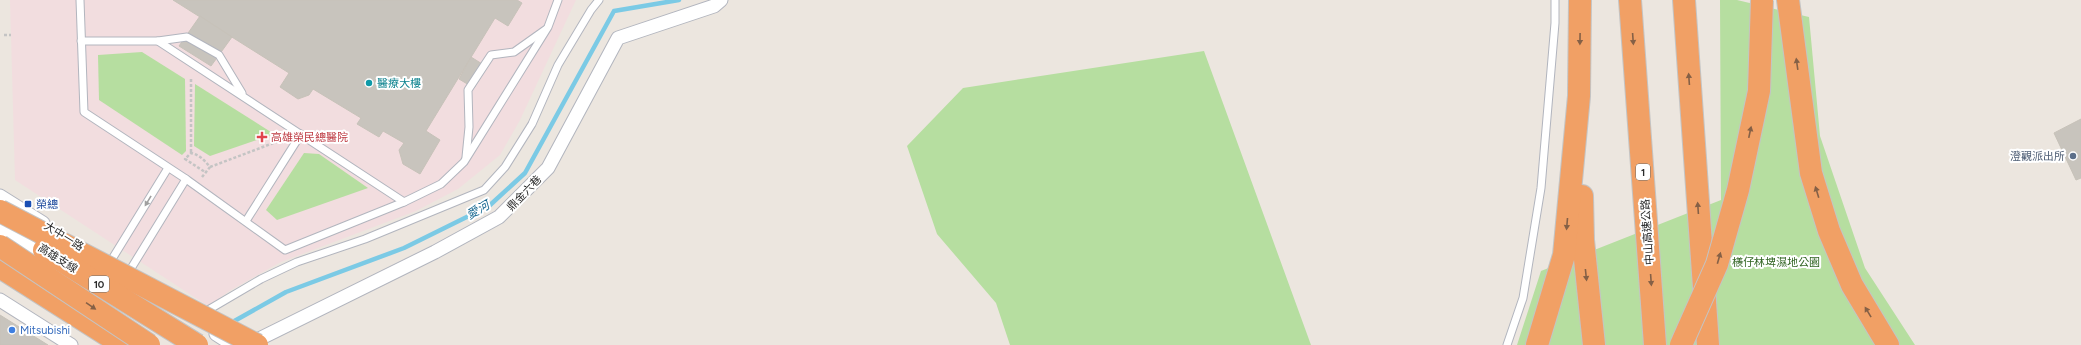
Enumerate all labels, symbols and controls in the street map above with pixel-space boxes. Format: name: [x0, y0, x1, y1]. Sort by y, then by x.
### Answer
one-way arrow: [1577, 33, 1583, 46]
one-way arrow: [1629, 33, 1636, 45]
one-way arrow: [1794, 58, 1800, 70]
one-way arrow: [1686, 73, 1693, 85]
place label: 醫療大樓: [377, 77, 421, 90]
marker: 醫療大樓: [364, 78, 374, 88]
one-way arrow: [1748, 126, 1754, 138]
marker: 高雄榮民總醫院: [256, 131, 268, 143]
place label: 高雄榮民總醫院: [271, 131, 348, 144]
place label: 澄觀派出所: [2010, 150, 2065, 163]
marker: 澄觀派出所: [2068, 151, 2078, 161]
road number: 1: [1636, 164, 1650, 180]
street label: 鼎金六巷: [504, 173, 544, 214]
one-way arrow: [1814, 186, 1820, 198]
one-way arrow: [144, 195, 151, 207]
water label: 愛河: [464, 197, 494, 222]
place label: 榮總: [36, 198, 58, 211]
marker: 榮總: [23, 199, 33, 209]
street label: 中山高速公路: [1639, 199, 1656, 265]
one-way arrow: [1695, 202, 1702, 214]
one-way arrow: [1564, 218, 1570, 230]
street label: 大中一路: [42, 219, 86, 254]
street label: 高雄支線: [36, 241, 80, 276]
one-way arrow: [1716, 252, 1722, 264]
park label: 檨仔林埤濕地公園: [1732, 256, 1820, 269]
one-way arrow: [1583, 269, 1590, 281]
one-way arrow: [1647, 274, 1654, 286]
road number: 10: [89, 276, 109, 292]
one-way arrow: [85, 303, 97, 310]
one-way arrow: [1864, 306, 1871, 318]
place label: Mitsubishi: [20, 324, 70, 337]
marker: Mitsubishi: [7, 325, 17, 335]

